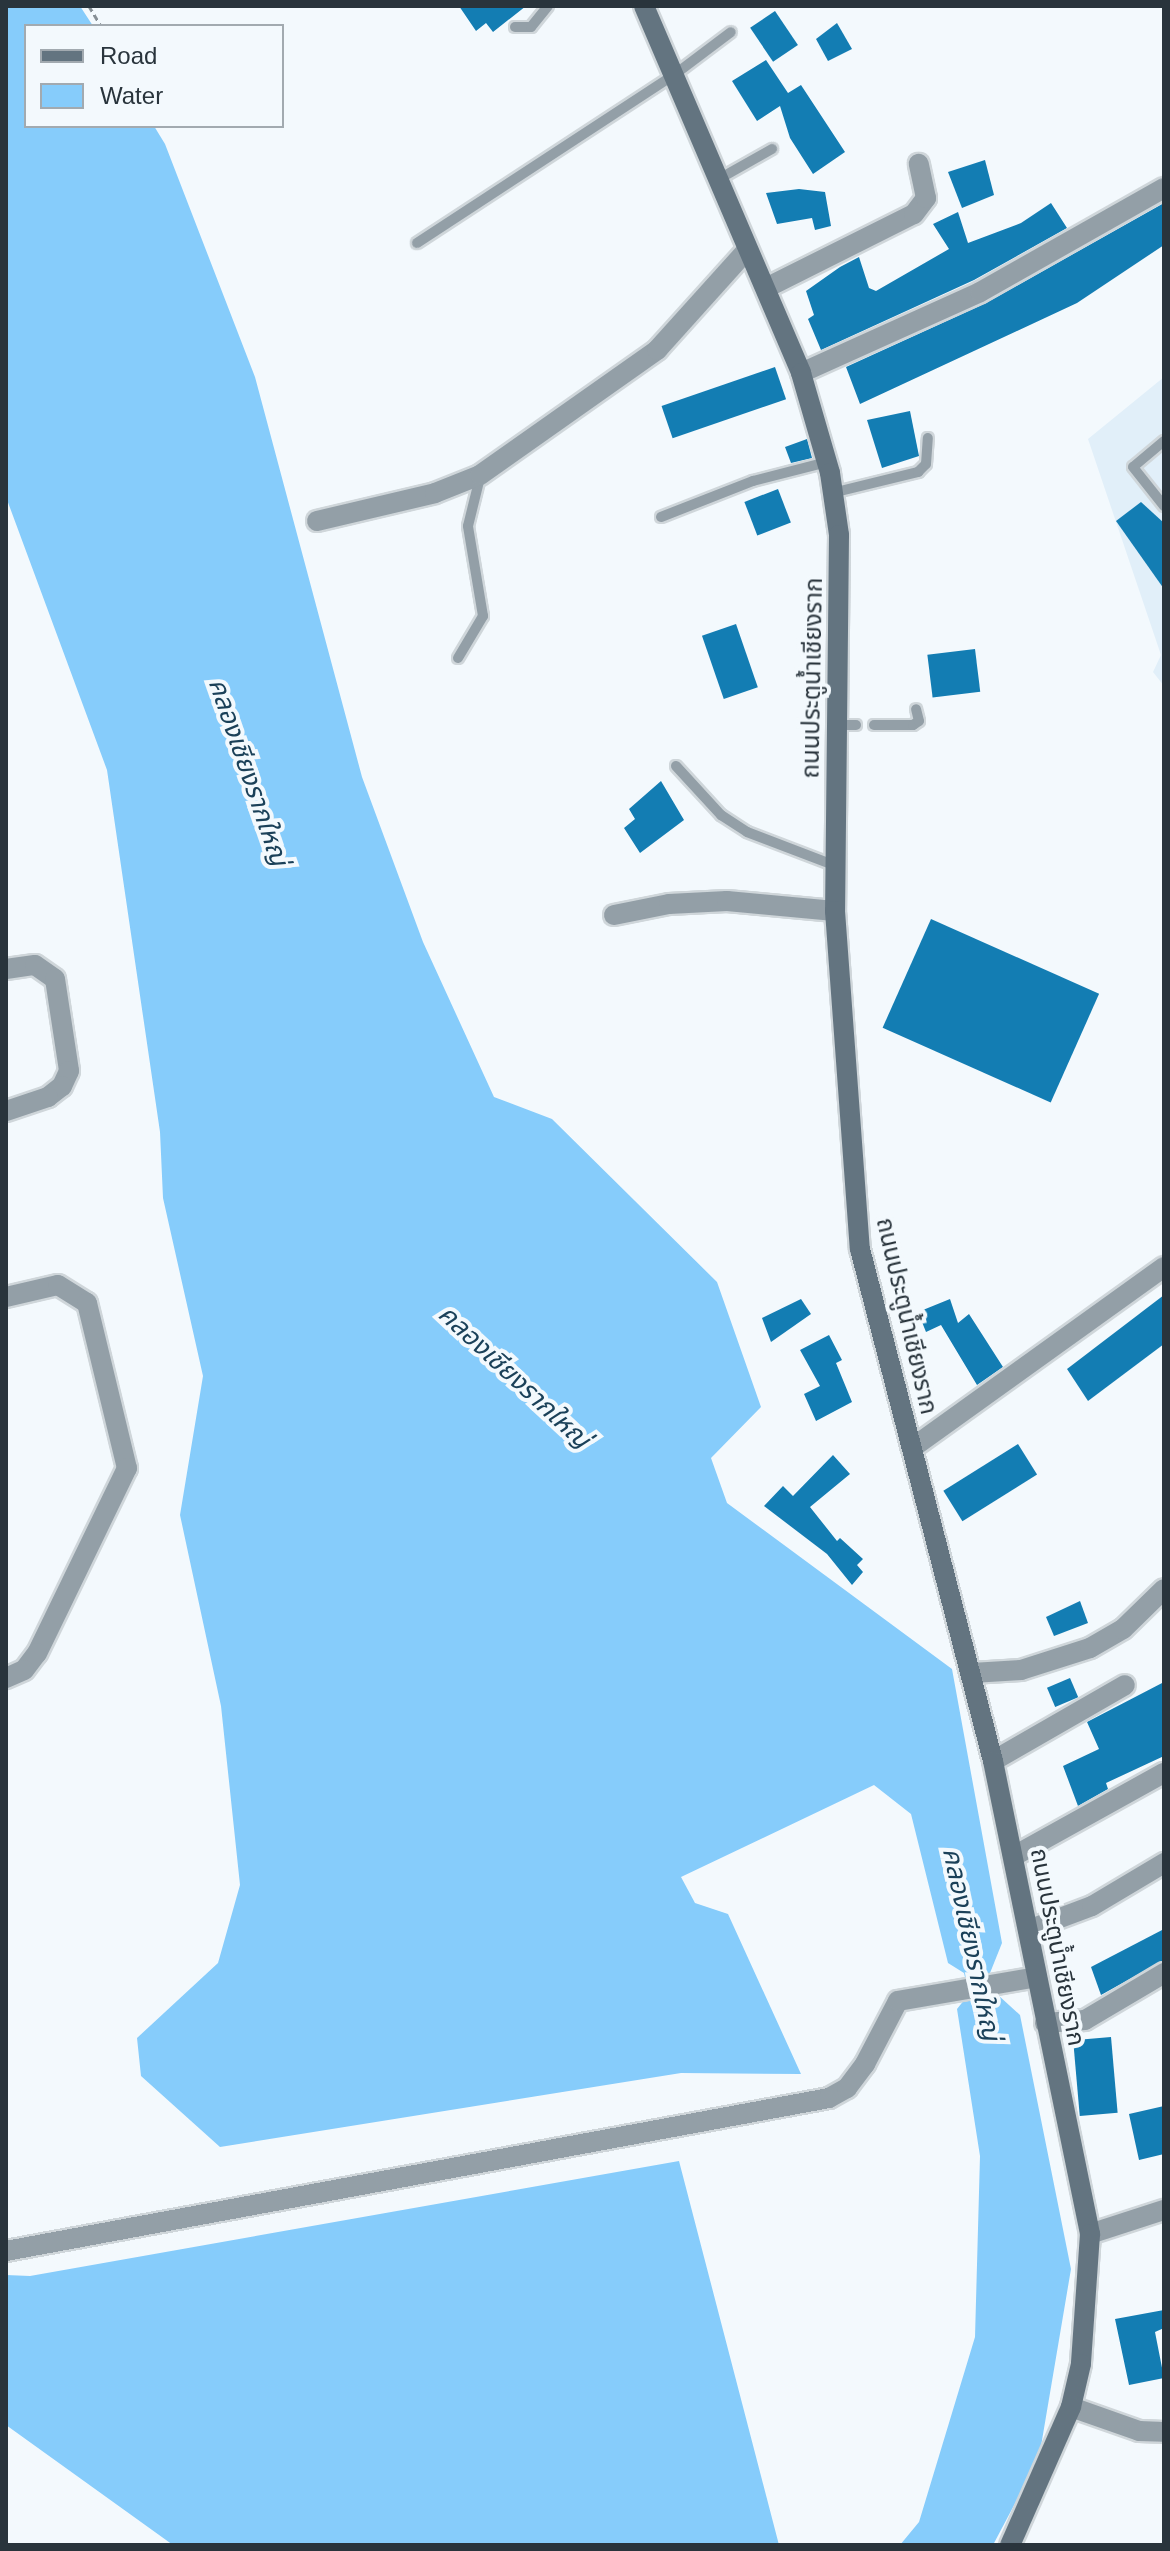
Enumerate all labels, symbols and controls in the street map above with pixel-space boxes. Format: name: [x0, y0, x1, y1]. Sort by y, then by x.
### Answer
legend: [24, 24, 284, 128]
text: Road: [100, 42, 157, 69]
text: Water: [100, 82, 163, 109]
street label: ถนนประตูน้ำเชียงราก: [796, 577, 828, 779]
water label: คลองเชียงรากใหญ่: [201, 674, 295, 870]
street label: ถนนประตูน้ำเชียงราก: [870, 1215, 944, 1417]
water label: คลองเชียงรากใหญ่: [432, 1299, 596, 1455]
water label: คลองเชียงรากใหญ่: [935, 1845, 1007, 2043]
street label: ถนนประตูน้ำเชียงราก: [1025, 1846, 1091, 2048]

